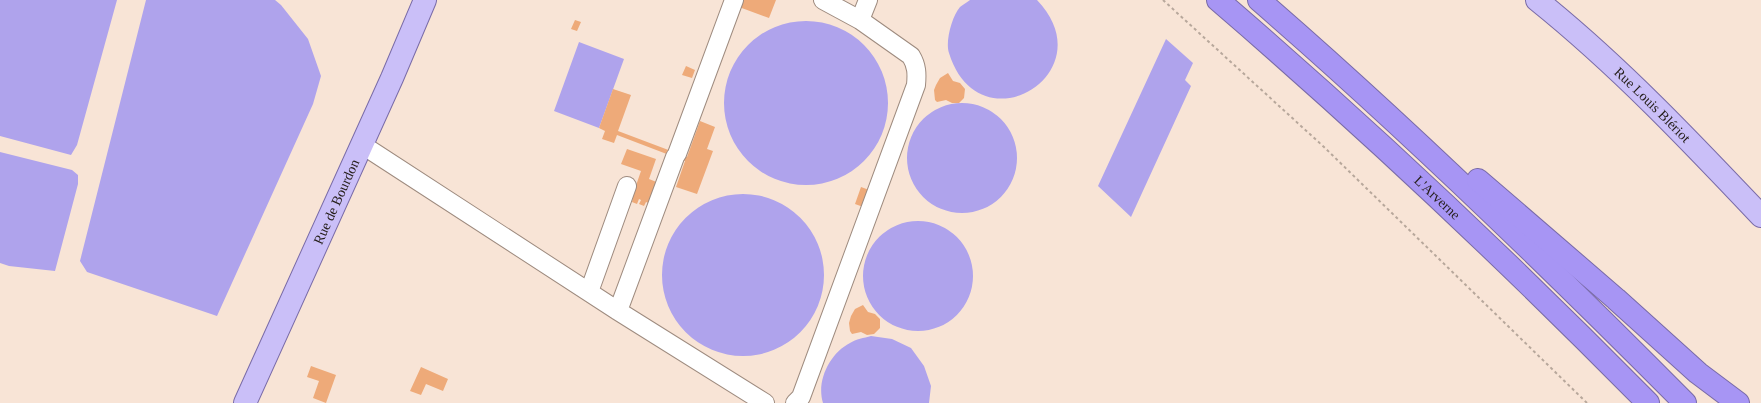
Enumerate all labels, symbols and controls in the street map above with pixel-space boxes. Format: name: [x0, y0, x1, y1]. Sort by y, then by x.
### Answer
street label: Rue Louis Blériot: [1611, 64, 1693, 146]
street label: Rue de Bourdon: [311, 157, 362, 247]
street label: L'Arverne: [1411, 173, 1463, 223]

